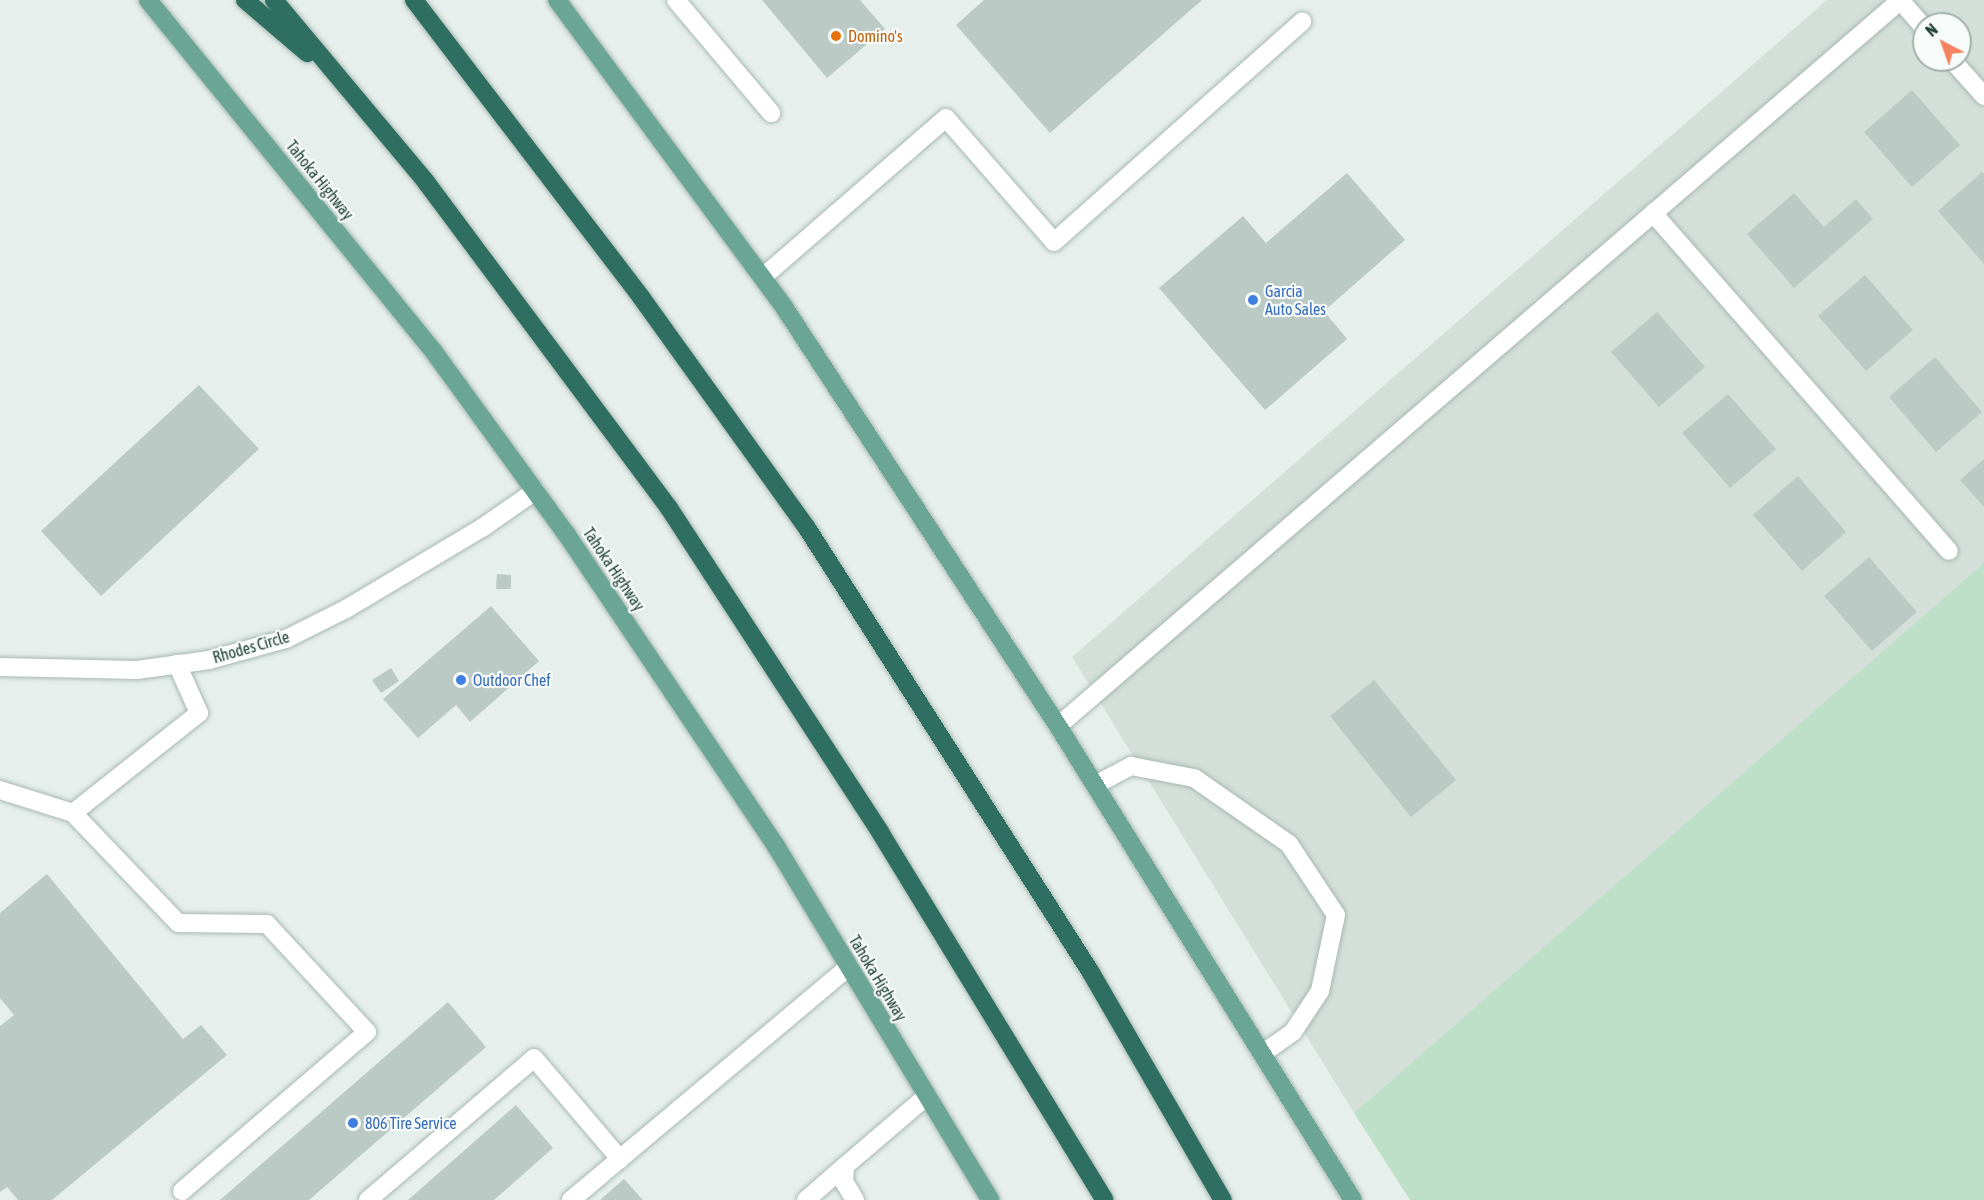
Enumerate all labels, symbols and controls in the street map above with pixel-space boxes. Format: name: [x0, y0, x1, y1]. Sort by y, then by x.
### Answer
north arrow: [1912, 12, 1972, 72]
text: N: [1922, 20, 1941, 40]
place label: Domino's: [848, 26, 903, 46]
marker: Domino's: [829, 29, 843, 43]
street label: Tahoka Highway: [282, 137, 358, 223]
place label: Garcia Auto Sales: [1265, 281, 1326, 319]
marker: Garcia Auto Sales: [1246, 293, 1260, 307]
street label: Tahoka Highway: [579, 524, 649, 614]
street label: Rhodes Circle: [210, 627, 292, 667]
place label: Outdoor Chef: [473, 670, 551, 690]
marker: Outdoor Chef: [454, 673, 468, 687]
street label: Tahoka Highway: [845, 932, 911, 1024]
place label: 806 Tire Service: [365, 1113, 456, 1133]
marker: 806 Tire Service: [346, 1116, 360, 1130]

